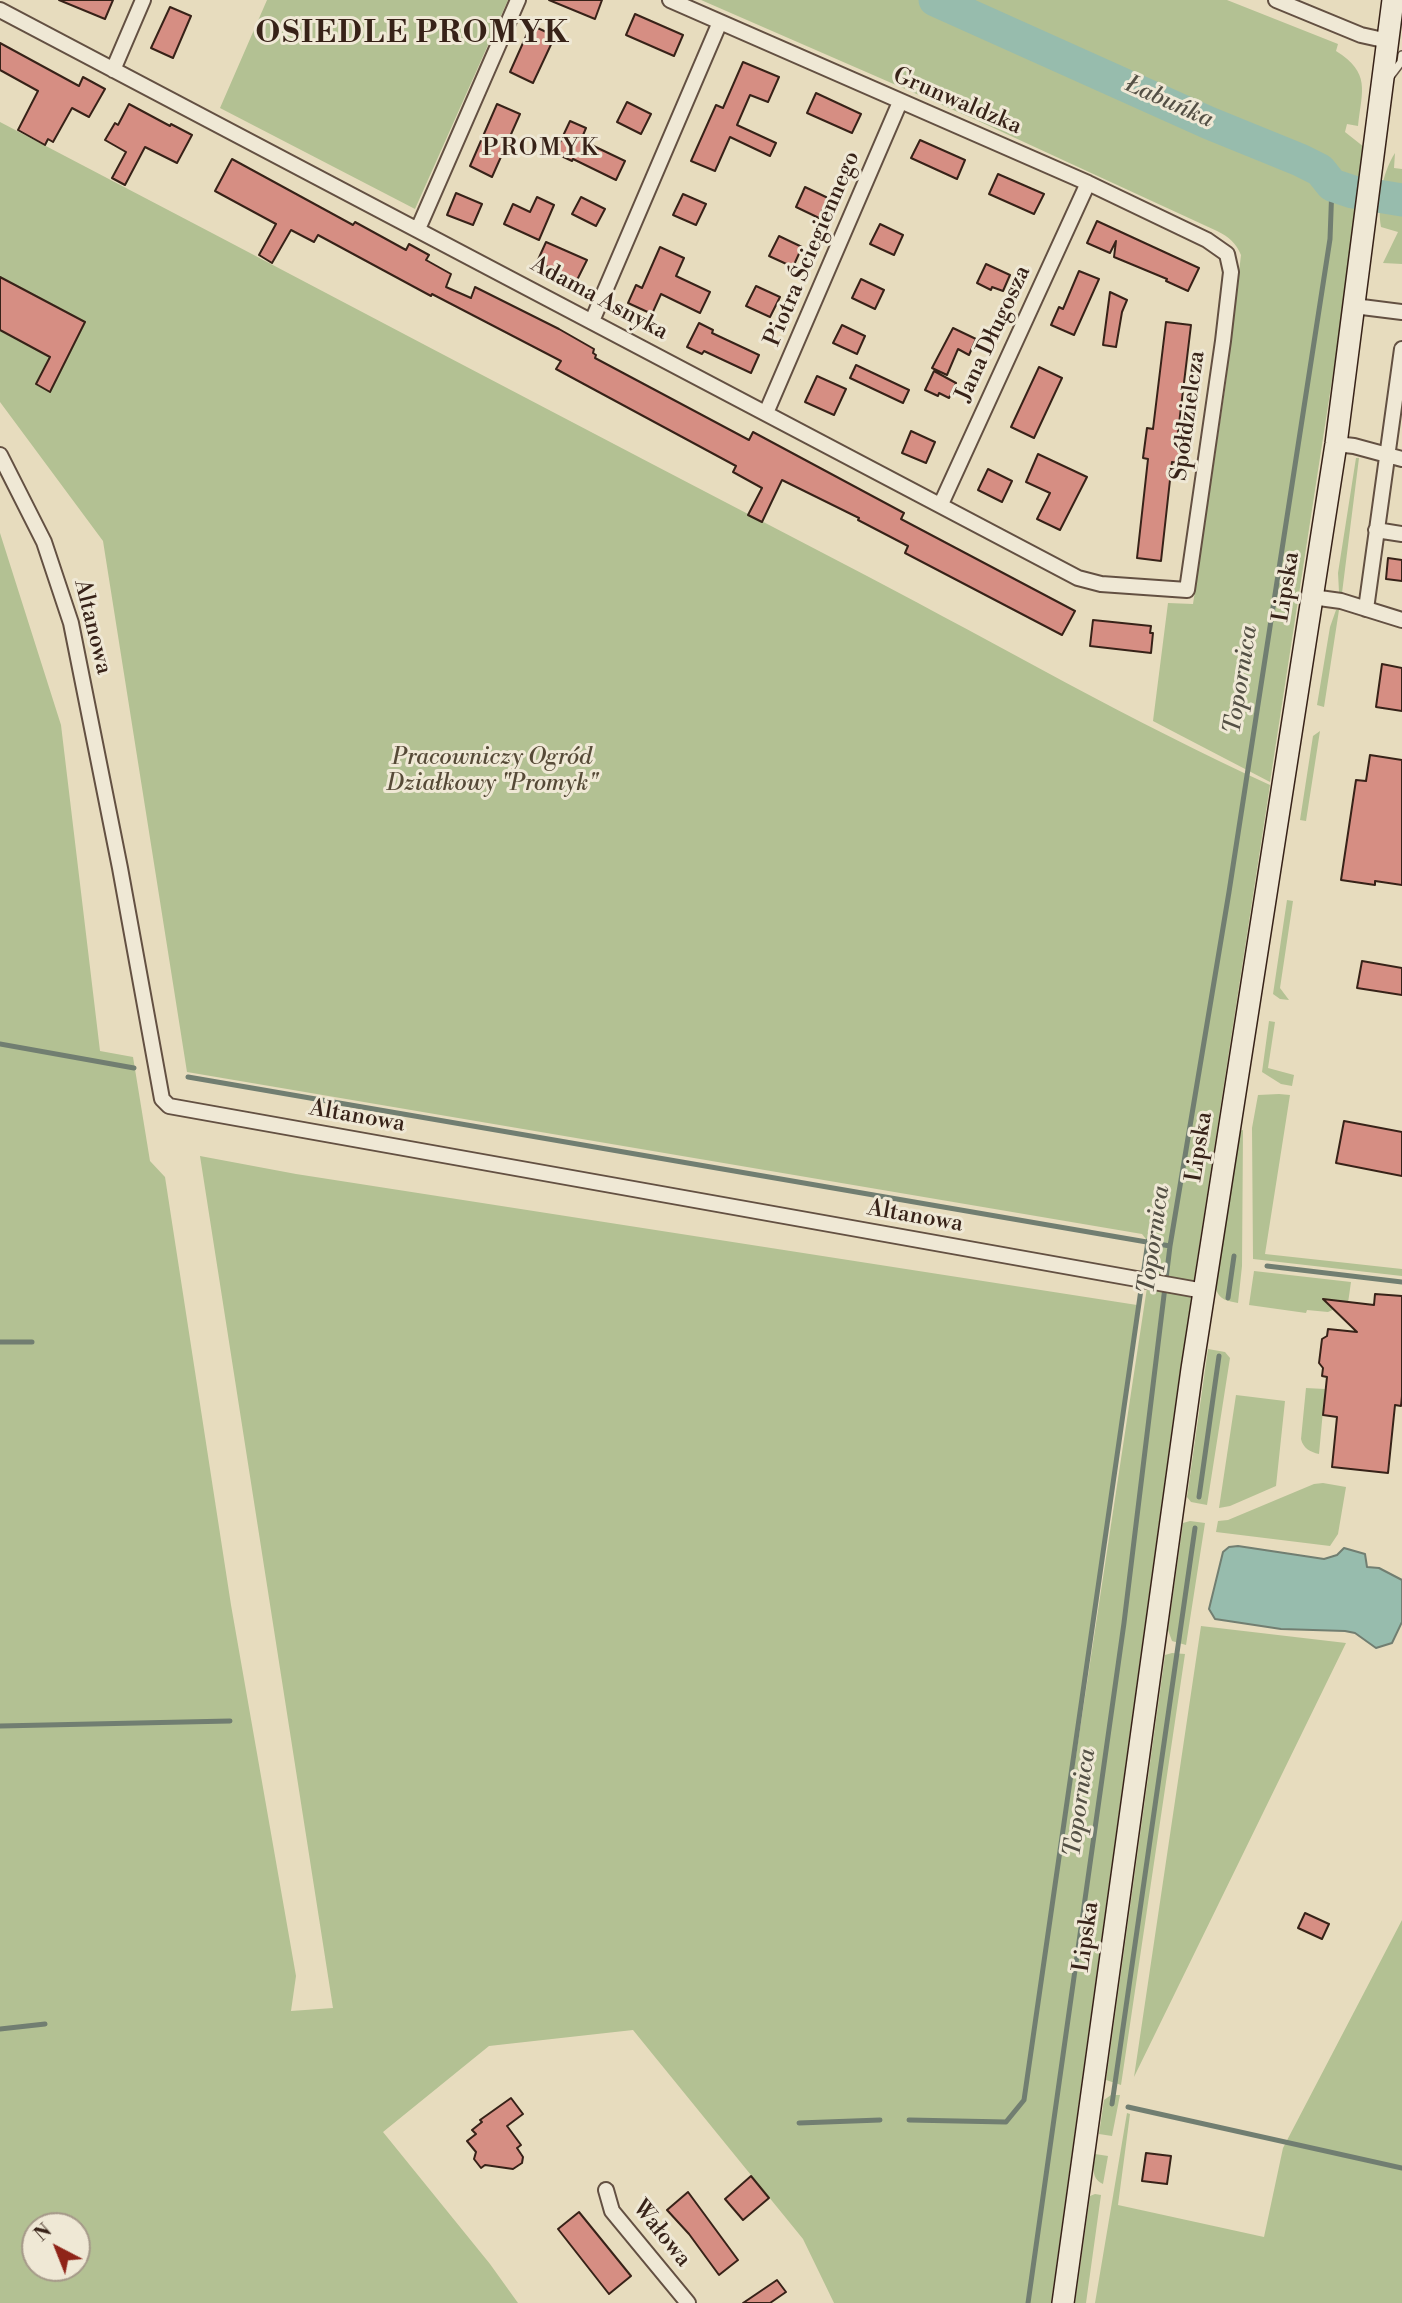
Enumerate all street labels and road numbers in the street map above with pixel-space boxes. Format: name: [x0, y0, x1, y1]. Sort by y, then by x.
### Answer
street label: Grunwaldzka: [888, 62, 1026, 142]
street label: Piotra Ściegiennego: [759, 147, 867, 351]
street label: Adama Asnyka: [526, 251, 672, 347]
street label: Jana Długosza: [950, 262, 1038, 406]
street label: Spółdzielcza: [1166, 349, 1212, 483]
street label: Lipska: [1268, 550, 1306, 624]
street label: Altanowa: [67, 577, 117, 677]
street label: Altanowa: [307, 1095, 407, 1139]
street label: Lipska: [1181, 1110, 1219, 1184]
street label: Altanowa: [865, 1195, 965, 1239]
street label: Lipska: [1068, 1900, 1106, 1974]
street label: Wałowa: [626, 2195, 696, 2273]

